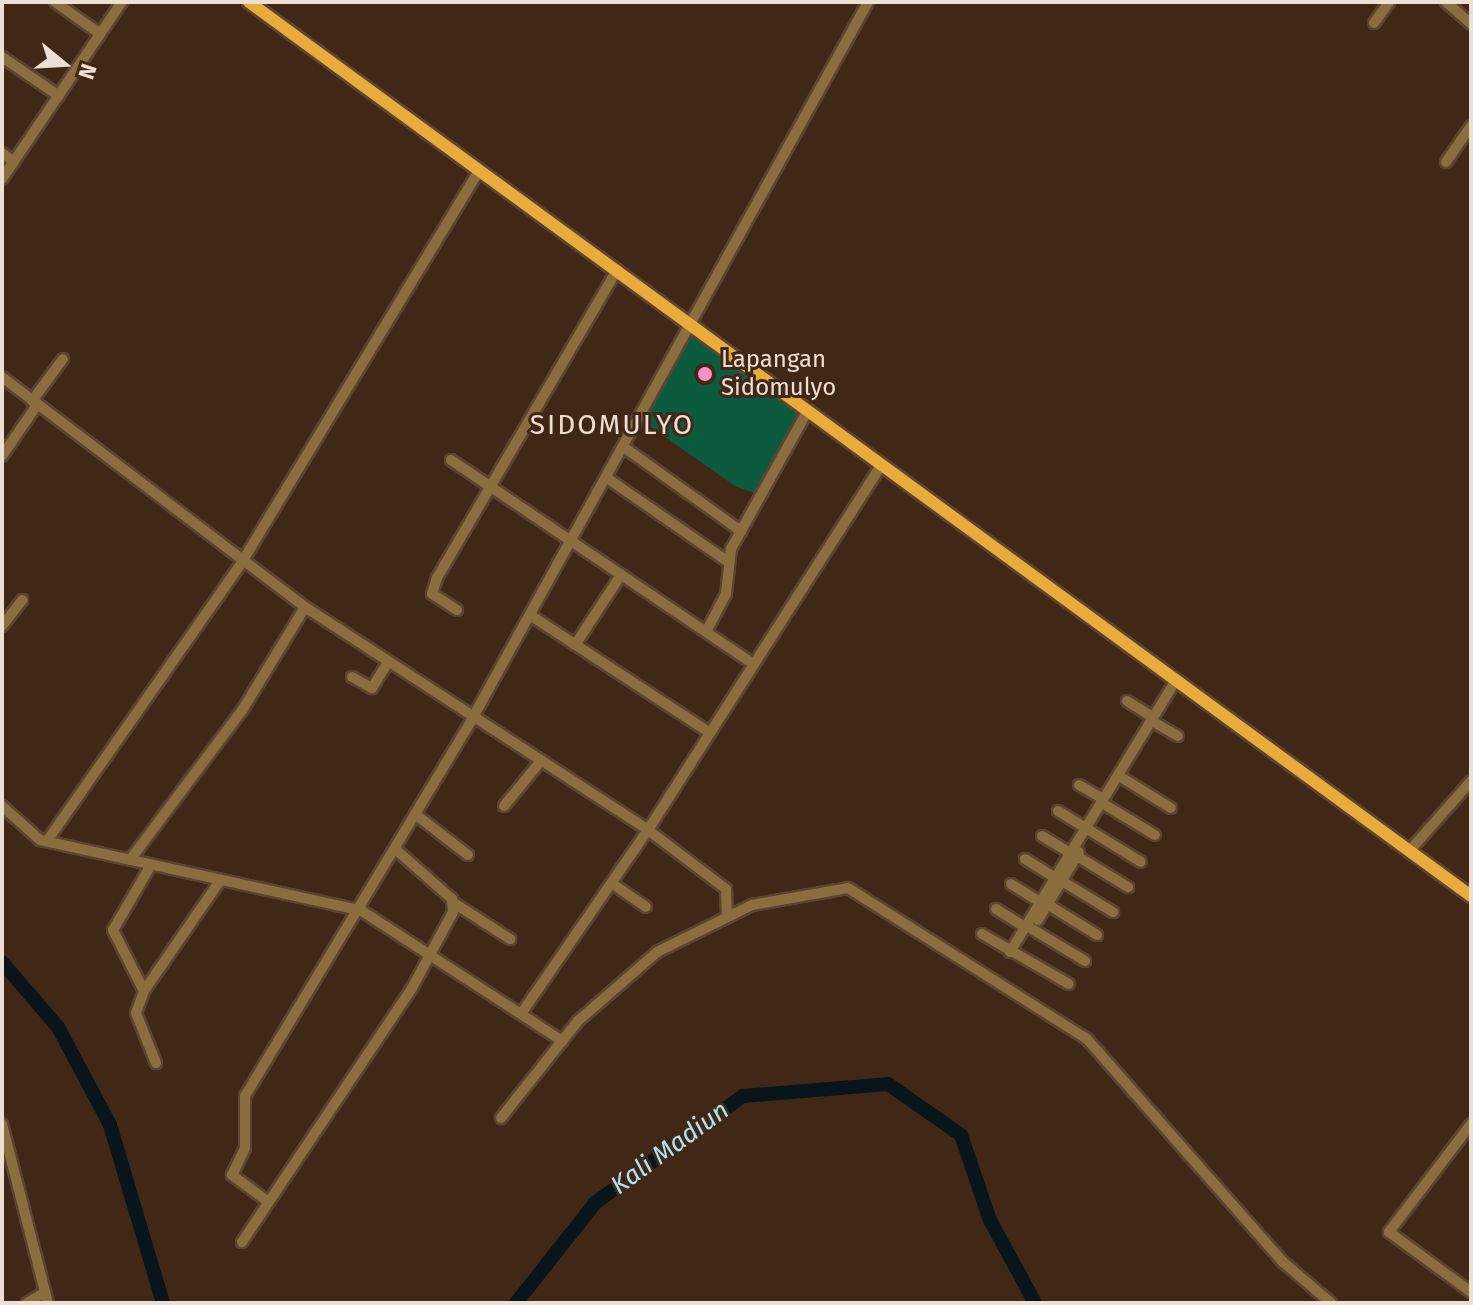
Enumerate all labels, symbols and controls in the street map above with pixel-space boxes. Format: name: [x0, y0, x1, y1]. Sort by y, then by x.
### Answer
north arrow: [24, 24, 104, 104]
text: N: [72, 60, 102, 83]
place label: Lapangan Sidomulyo: [721, 346, 836, 402]
marker: Lapangan Sidomulyo: [696, 365, 714, 383]
district label: SIDOMULYO: [530, 408, 694, 442]
water label: Kali Madiun: [605, 1095, 735, 1201]

